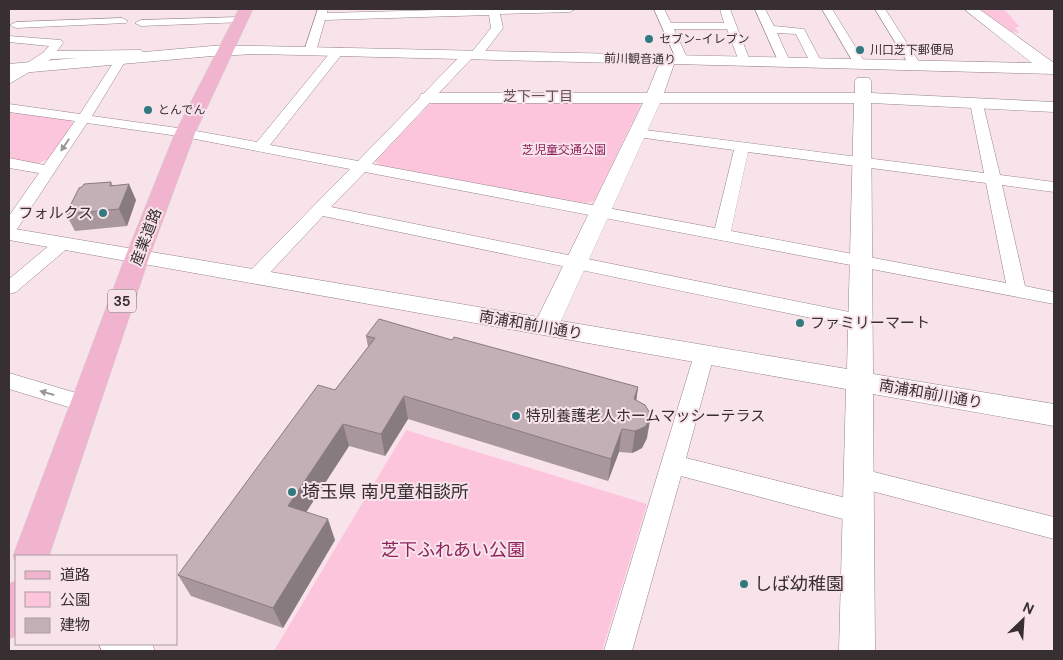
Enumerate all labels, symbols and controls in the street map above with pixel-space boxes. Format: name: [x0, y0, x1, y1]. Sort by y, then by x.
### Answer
place label: セブン-イレブン: [659, 31, 750, 47]
marker: セブン-イレブン: [643, 33, 655, 45]
place label: 川口芝下郵便局: [870, 42, 954, 58]
marker: 川口芝下郵便局: [854, 44, 866, 56]
street label: 前川観音通り: [604, 50, 676, 68]
district label: 芝下一丁目: [503, 87, 573, 105]
place label: とんでん: [158, 102, 205, 118]
marker: とんでん: [142, 104, 154, 116]
one-way arrow: [60, 138, 70, 152]
park label: 芝児童交通公園: [522, 142, 606, 158]
place label: フォルクス: [18, 203, 93, 223]
street label: 産業道路: [126, 205, 166, 269]
marker: フォルクス: [97, 207, 109, 219]
road number: 35: [108, 290, 136, 312]
street label: 南浦和前川通り: [478, 306, 584, 344]
place label: ファミリーマート: [810, 313, 930, 333]
marker: ファミリーマート: [794, 317, 806, 329]
street label: 南浦和前川通り: [878, 375, 984, 413]
one-way arrow: [39, 388, 54, 396]
place label: 特別養護老人ホームマッシーテラス: [526, 406, 765, 426]
marker: 特別養護老人ホームマッシーテラス: [510, 410, 522, 422]
place label: 埼玉県 南児童相談所: [302, 480, 469, 504]
marker: 埼玉県 南児童相談所: [286, 486, 298, 498]
park label: 芝下ふれあい公園: [381, 538, 525, 562]
legend: [15, 555, 178, 645]
text: 道路: [60, 565, 90, 585]
place label: しば幼稚園: [754, 572, 844, 596]
marker: しば幼稚園: [738, 578, 750, 590]
text: 公園: [60, 590, 90, 610]
north arrow: [998, 595, 1048, 645]
text: N: [1020, 598, 1037, 619]
text: 建物: [60, 615, 90, 635]

